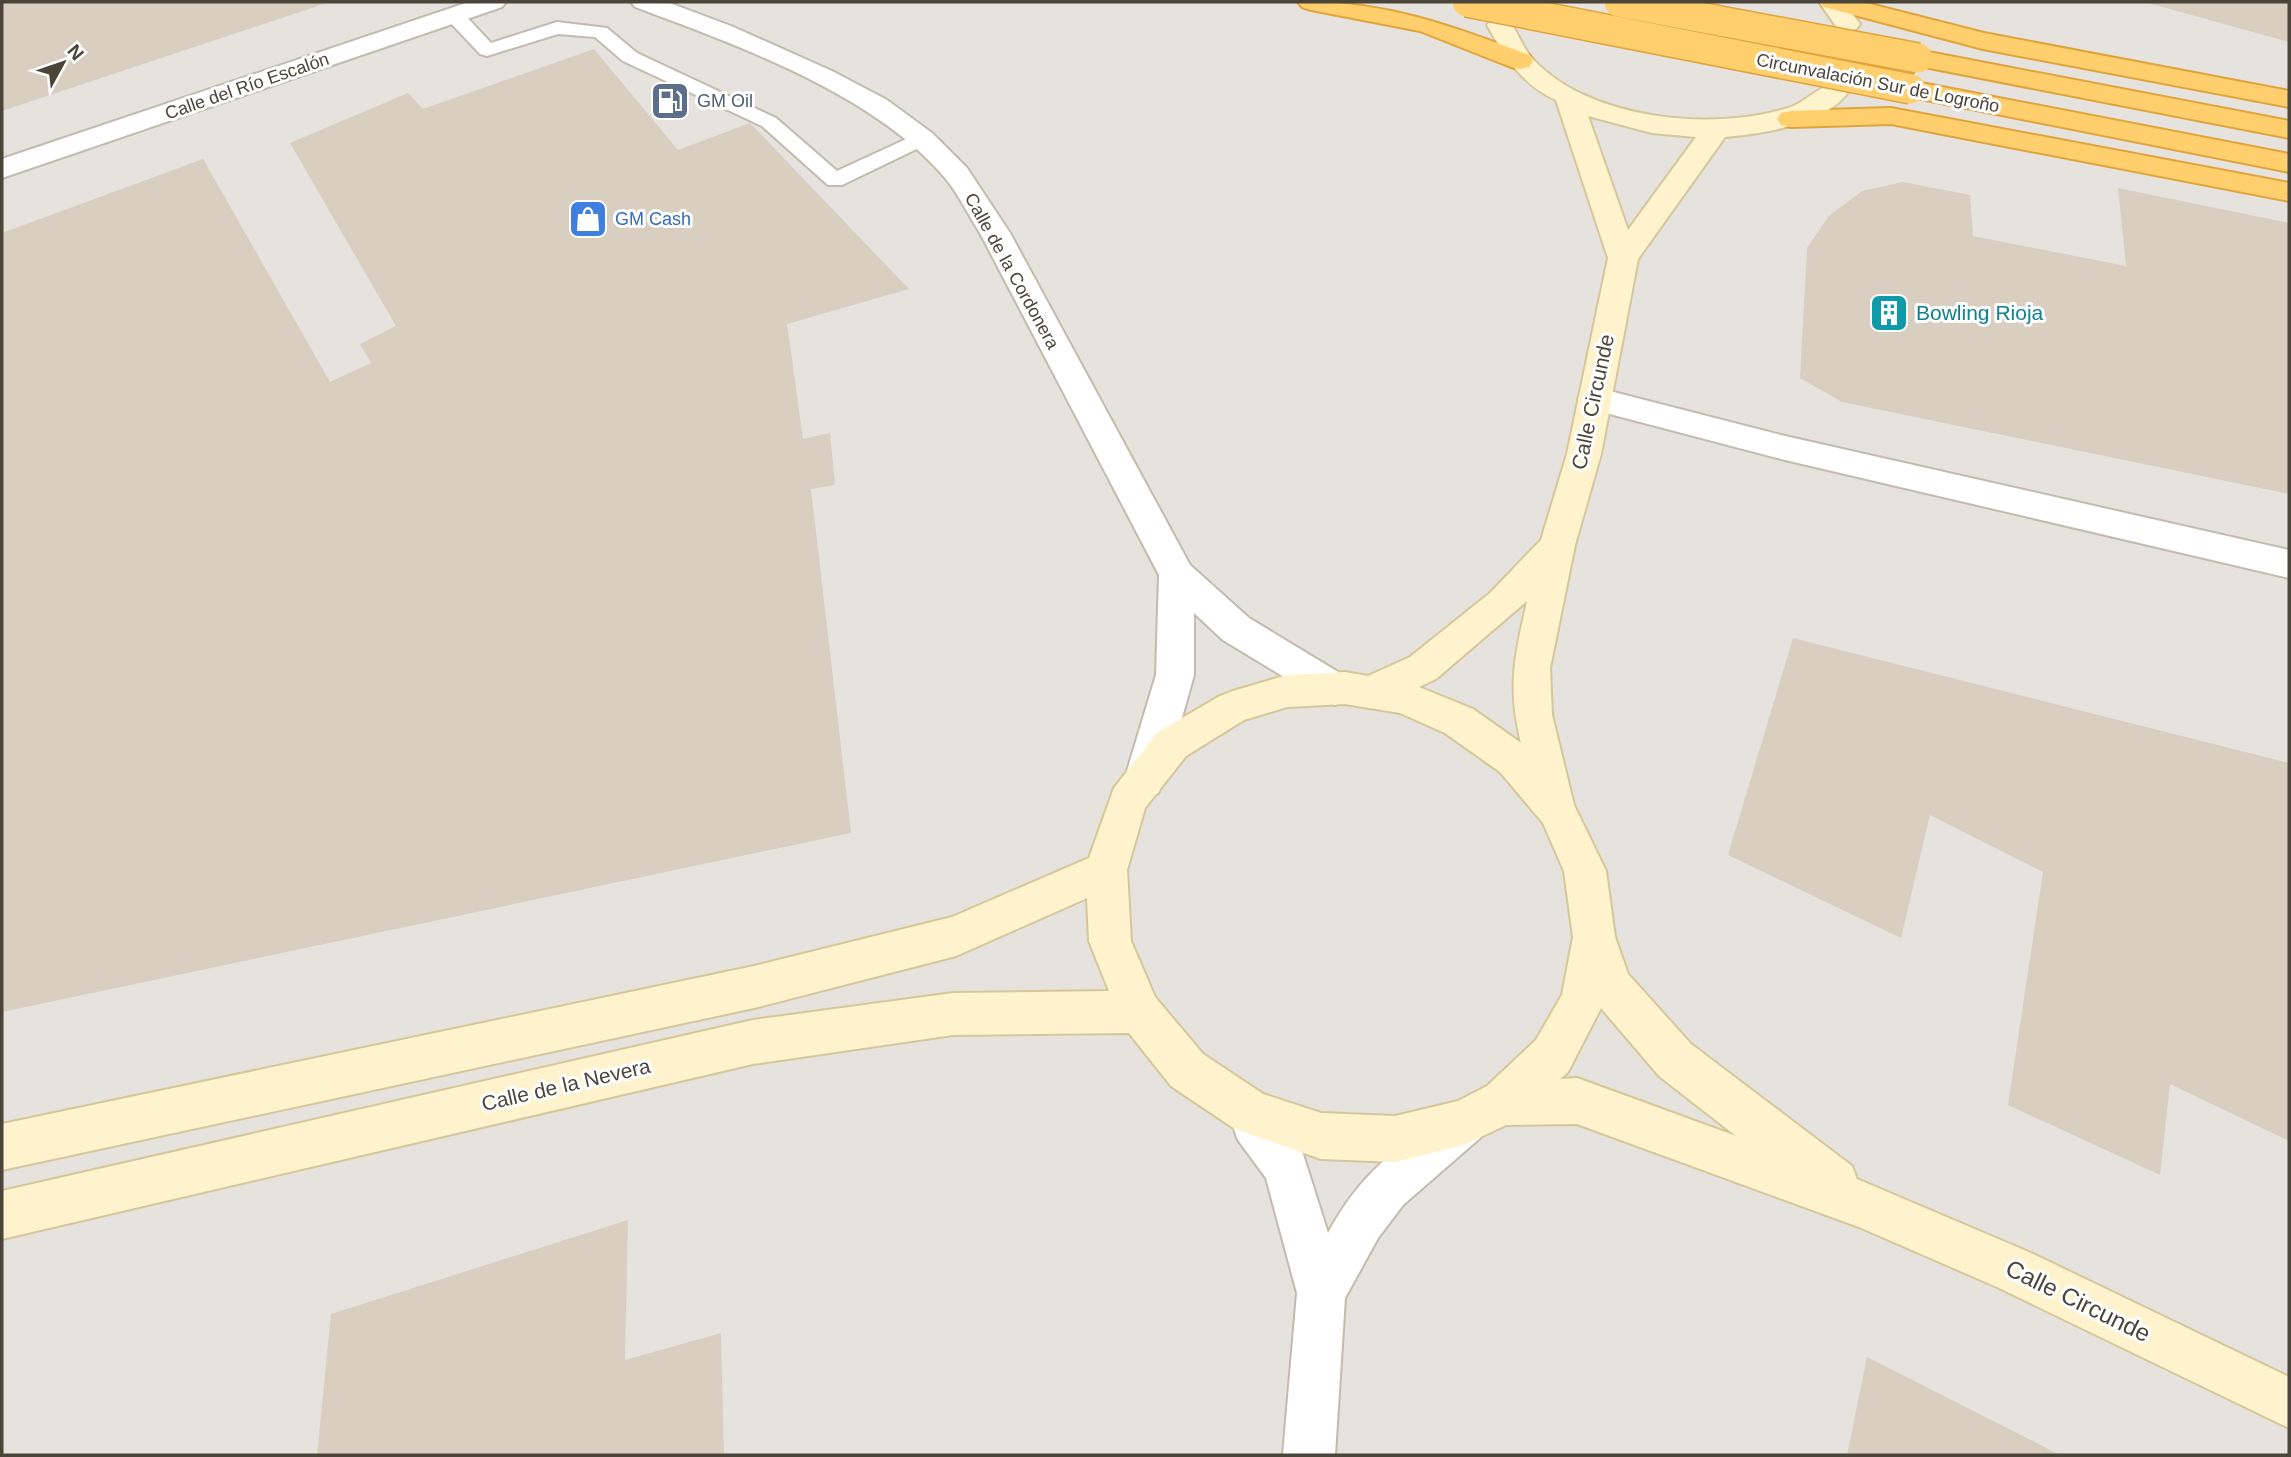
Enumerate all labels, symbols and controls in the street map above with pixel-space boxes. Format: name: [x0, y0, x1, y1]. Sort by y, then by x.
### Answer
north arrow: [28, 28, 98, 98]
text: N: [63, 40, 88, 64]
street label: Calle del Río Escalón: [162, 49, 332, 123]
street label: Circunvalación Sur de Logroño: [1755, 50, 2001, 116]
fuel station icon: GM Oil: [649, 80, 691, 122]
place label: GM Oil: [697, 91, 753, 111]
street label: Calle de la Cordonera: [961, 190, 1064, 353]
shop icon: GM Cash: [567, 198, 609, 240]
place label: GM Cash: [615, 209, 691, 229]
building icon: Bowling Rioja: [1868, 292, 1910, 334]
place label: Bowling Rioja: [1916, 301, 2044, 324]
street label: Calle Circunde: [1567, 332, 1618, 472]
street label: Calle de la Nevera: [479, 1054, 653, 1115]
street label: Calle Circunde: [2002, 1254, 2155, 1347]

